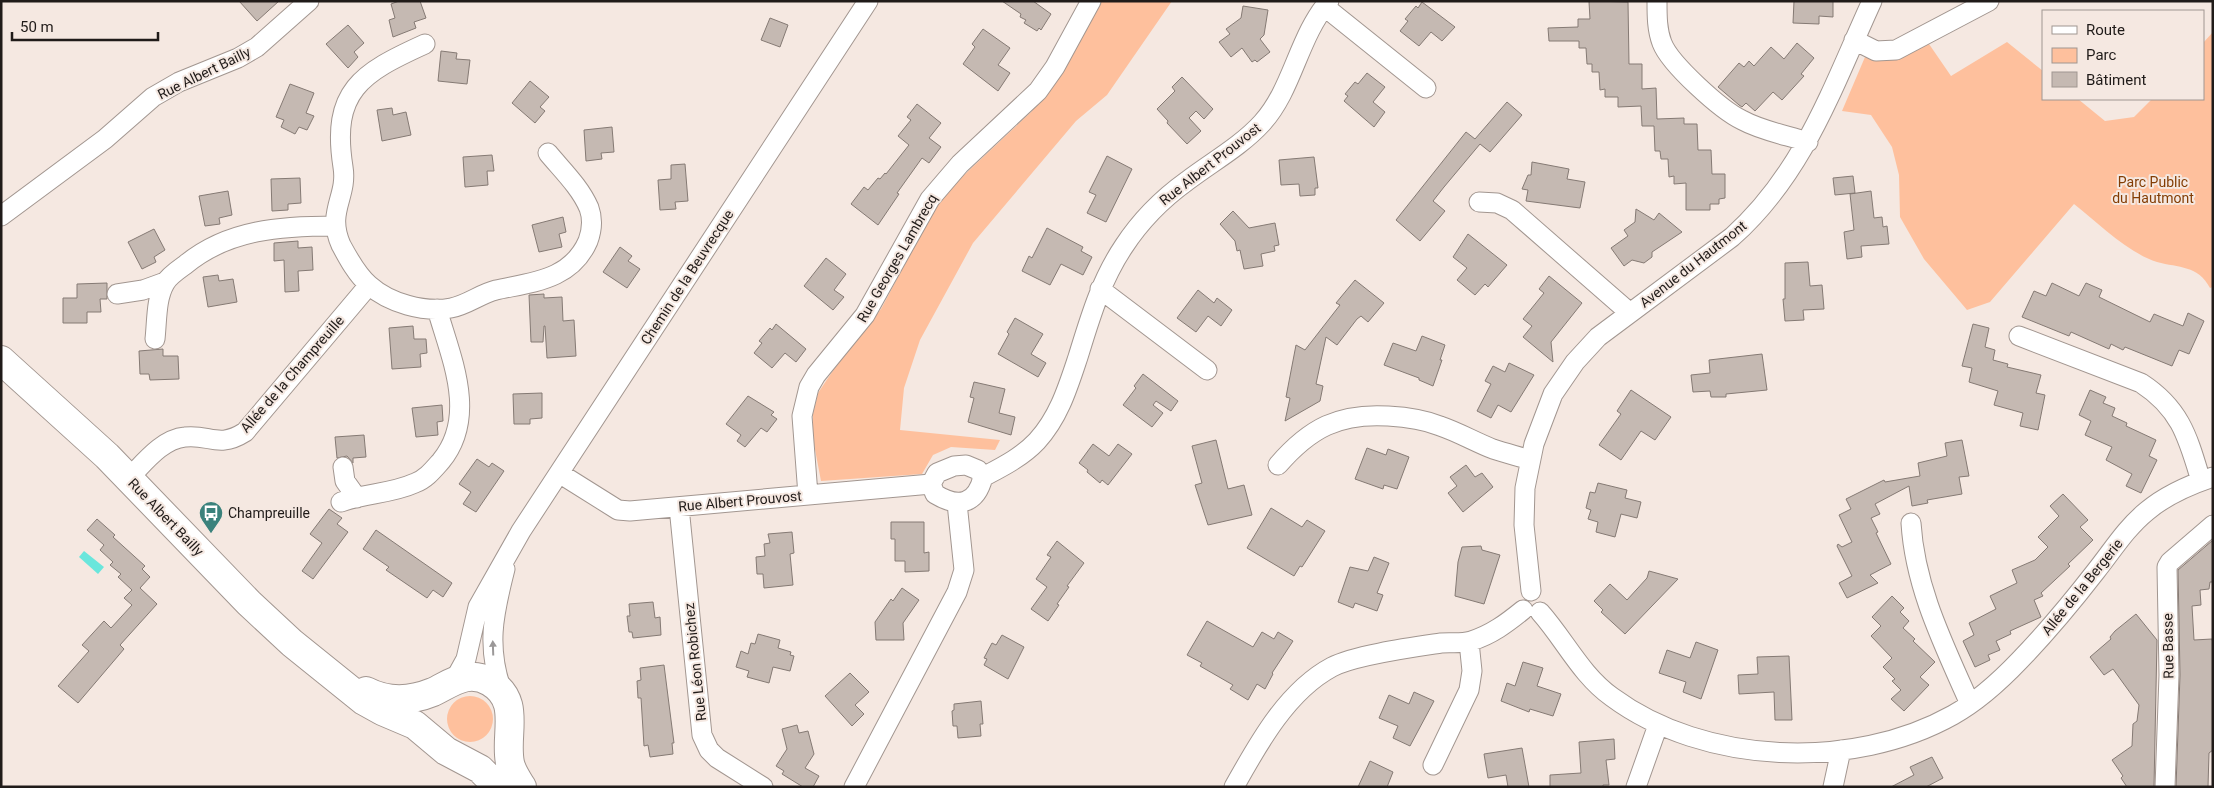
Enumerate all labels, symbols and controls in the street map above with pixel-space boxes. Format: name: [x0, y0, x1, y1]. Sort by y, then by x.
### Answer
scale bar: [12, 10, 159, 42]
legend: [2042, 10, 2204, 100]
text: 50 m: [20, 18, 54, 36]
text: Route: [2086, 21, 2125, 39]
street label: Rue Albert Bailly: [155, 43, 253, 102]
text: Parc: [2086, 46, 2116, 64]
text: Bâtiment: [2086, 71, 2146, 89]
street label: Rue Albert Prouvost: [1156, 119, 1264, 208]
park label: Parc Public du Hautmont: [2112, 174, 2194, 206]
street label: Rue Georges Lambrecq: [854, 191, 940, 325]
street label: Chemin de la Beuvrecque: [637, 207, 737, 347]
street label: Avenue du Hautmont: [1637, 217, 1750, 311]
street label: Allée de la Champreuille: [237, 312, 347, 436]
street label: Rue Albert Bailly: [125, 475, 207, 559]
street label: Rue Albert Prouvost: [678, 488, 803, 514]
bus stop icon: Champreuille: [198, 500, 224, 534]
place label: Champreuille: [228, 505, 310, 521]
street label: Allée de la Bergerie: [2038, 536, 2126, 638]
street label: Rue Léon Robichez: [681, 602, 709, 722]
street label: Rue Basse: [2159, 613, 2177, 679]
one-way arrow: [489, 640, 497, 656]

